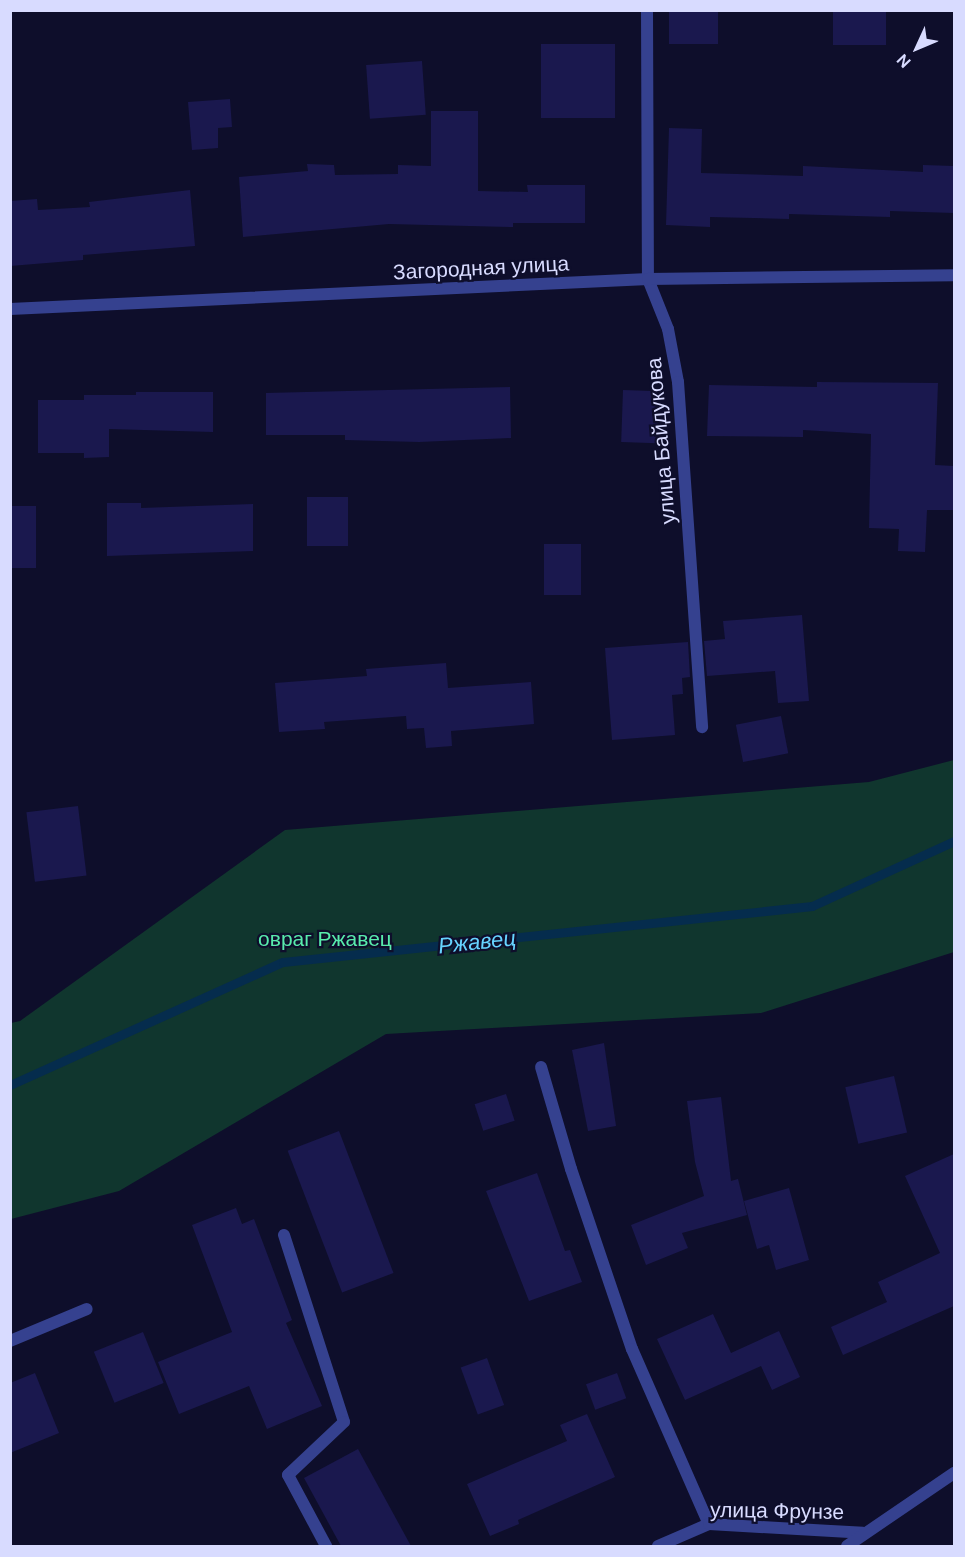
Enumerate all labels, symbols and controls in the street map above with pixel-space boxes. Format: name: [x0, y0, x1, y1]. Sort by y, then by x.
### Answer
north arrow: [887, 18, 947, 78]
text: N: [892, 49, 915, 72]
street label: Загородная улица: [392, 251, 570, 285]
street label: улица Байдукова: [641, 357, 681, 525]
water label: Ржавец: [437, 925, 517, 959]
park label: овраг Ржавец: [258, 926, 392, 952]
street label: улица Фрунзе: [710, 1497, 844, 1525]

